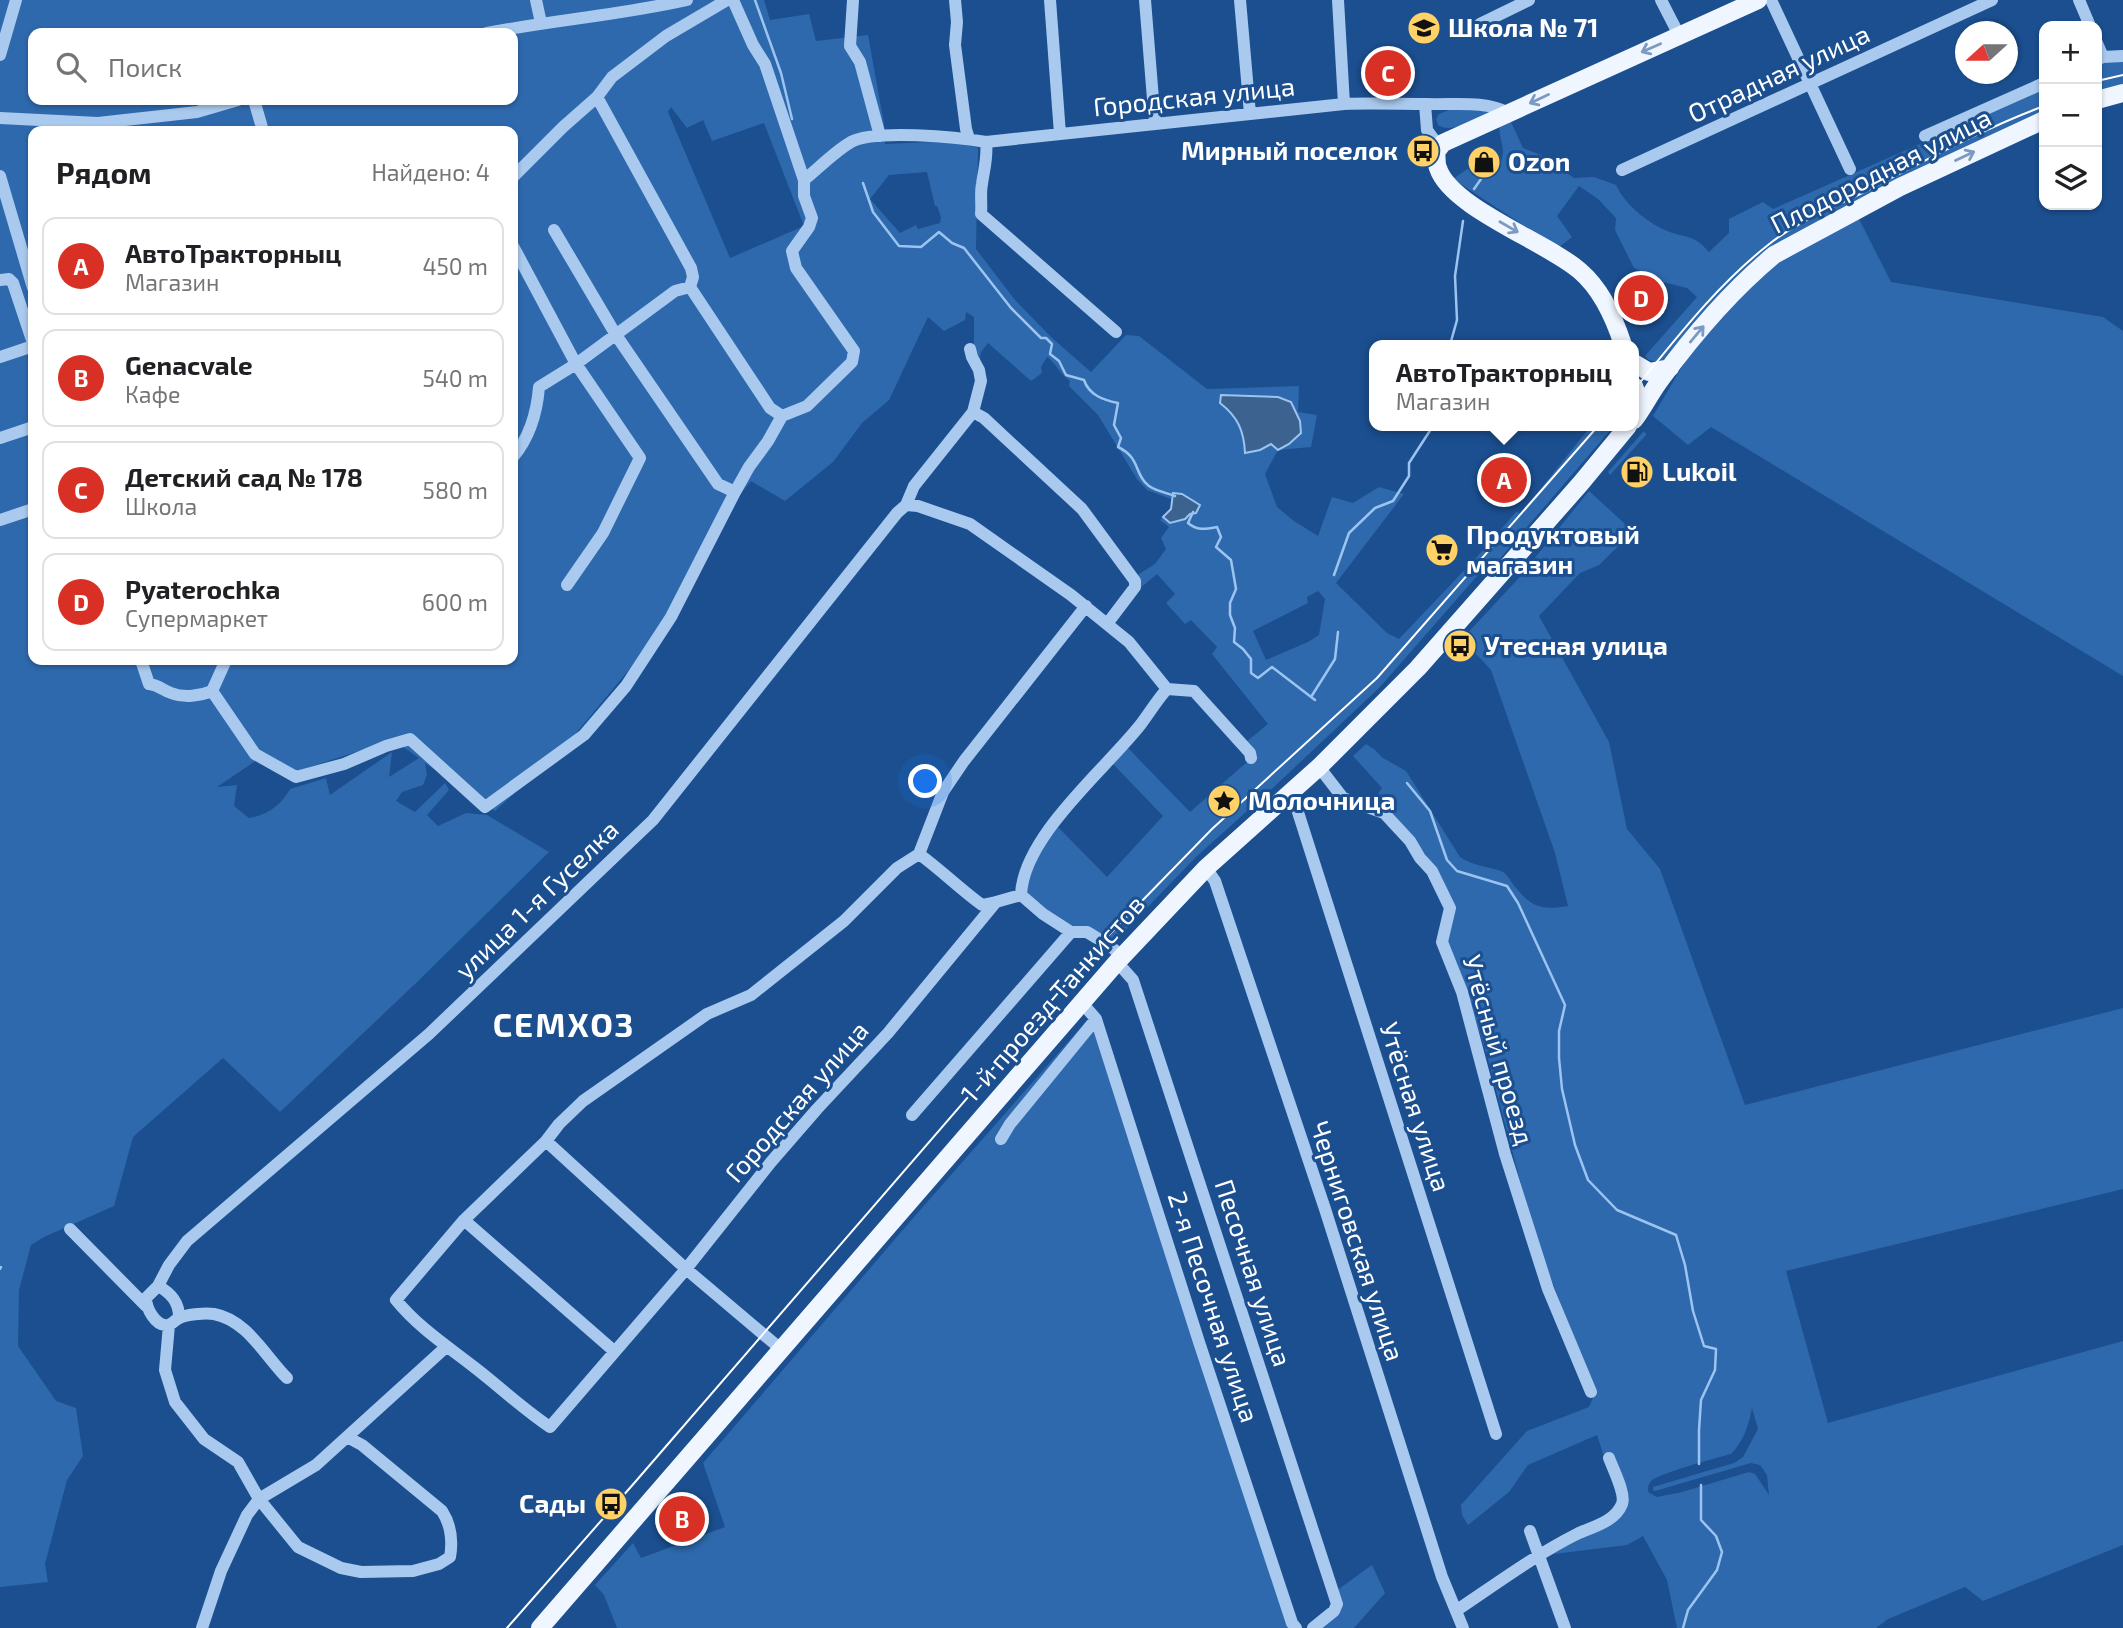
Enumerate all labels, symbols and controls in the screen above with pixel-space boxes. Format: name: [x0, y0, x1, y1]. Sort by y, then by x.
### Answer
school or university icon: Школа № 71: [1405, 9, 1443, 47]
place label: Школа № 71: [1448, 11, 1598, 42]
street label: Отрадная улица: [1683, 17, 1875, 129]
north arrow: [1955, 21, 2018, 84]
map controls: [2039, 21, 2102, 210]
button: +: [2039, 21, 2102, 84]
search box: [28, 28, 518, 105]
one-way arrow: [1641, 42, 1662, 55]
pin: C: [1365, 47, 1411, 99]
icon: search: [52, 48, 90, 86]
text: Поиск: [108, 51, 182, 82]
street label: Городская улица: [1091, 70, 1296, 123]
button: −: [2039, 84, 2102, 147]
one-way arrow: [1529, 93, 1550, 106]
street label: Плодородная улица: [1765, 101, 1996, 240]
bus stop icon: Мирный поселок: [1404, 132, 1442, 170]
place label: Мирный поселок: [1181, 134, 1398, 165]
shop icon: Ozon: [1465, 143, 1503, 181]
place label: Ozon: [1508, 145, 1570, 176]
button: layers: [2039, 147, 2102, 210]
one-way arrow: [1954, 149, 1975, 162]
text: Рядом: [56, 154, 152, 190]
text: Найдено: 4: [371, 158, 490, 186]
one-way arrow: [1499, 220, 1519, 234]
text: АвтоТракторныц: [125, 237, 341, 268]
text: A: [73, 252, 89, 280]
text: 450 m: [422, 252, 488, 280]
text: Магазин: [125, 268, 219, 296]
pin: D: [1618, 272, 1664, 324]
one-way arrow: [1689, 325, 1705, 343]
popup: [1369, 340, 1639, 431]
text: Genacvale: [125, 349, 253, 380]
text: АвтоТракторныц: [1396, 356, 1612, 387]
text: B: [74, 364, 88, 392]
text: 540 m: [422, 364, 488, 392]
text: Кафе: [125, 380, 180, 408]
text: Магазин: [1396, 387, 1490, 415]
fuel station icon: Lukoil: [1618, 453, 1656, 491]
pin: A: [1481, 454, 1527, 506]
place label: Lukoil: [1662, 455, 1737, 486]
text: Детский сад № 178: [125, 461, 363, 492]
text: C: [74, 476, 88, 504]
text: 580 m: [423, 476, 488, 504]
text: Школа: [125, 492, 197, 520]
place label: Продуктовый магазин: [1466, 518, 1640, 579]
supermarket icon: Продуктовый магазин: [1423, 531, 1461, 569]
text: Pyaterochka: [125, 573, 280, 604]
text: D: [73, 588, 89, 616]
text: 600 m: [422, 588, 488, 616]
text: Супермаркет: [125, 604, 268, 632]
bus stop icon: Утесная улица: [1441, 627, 1479, 665]
place label: Утесная улица: [1484, 629, 1668, 660]
your location: [908, 764, 942, 798]
place icon: Молочница: [1205, 782, 1243, 820]
place label: Молочница: [1248, 784, 1395, 815]
street label: улица 1-я Гуселка: [448, 813, 625, 985]
street label: 1-й проезд Танкистов: [953, 888, 1150, 1108]
street label: Утёсный проезд: [1458, 951, 1541, 1148]
district label: СЕМХОЗ: [493, 1004, 635, 1044]
street label: Городская улица: [718, 1014, 875, 1188]
street label: Утёсная улица: [1374, 1018, 1458, 1195]
street label: Черниговская улица: [1304, 1117, 1412, 1365]
street label: Песочная улица: [1209, 1175, 1299, 1370]
street label: 2-я Песочная улица: [1162, 1187, 1266, 1426]
bus stop icon: Сады: [592, 1485, 630, 1523]
place label: Сады: [519, 1487, 586, 1518]
pin: B: [659, 1493, 705, 1545]

